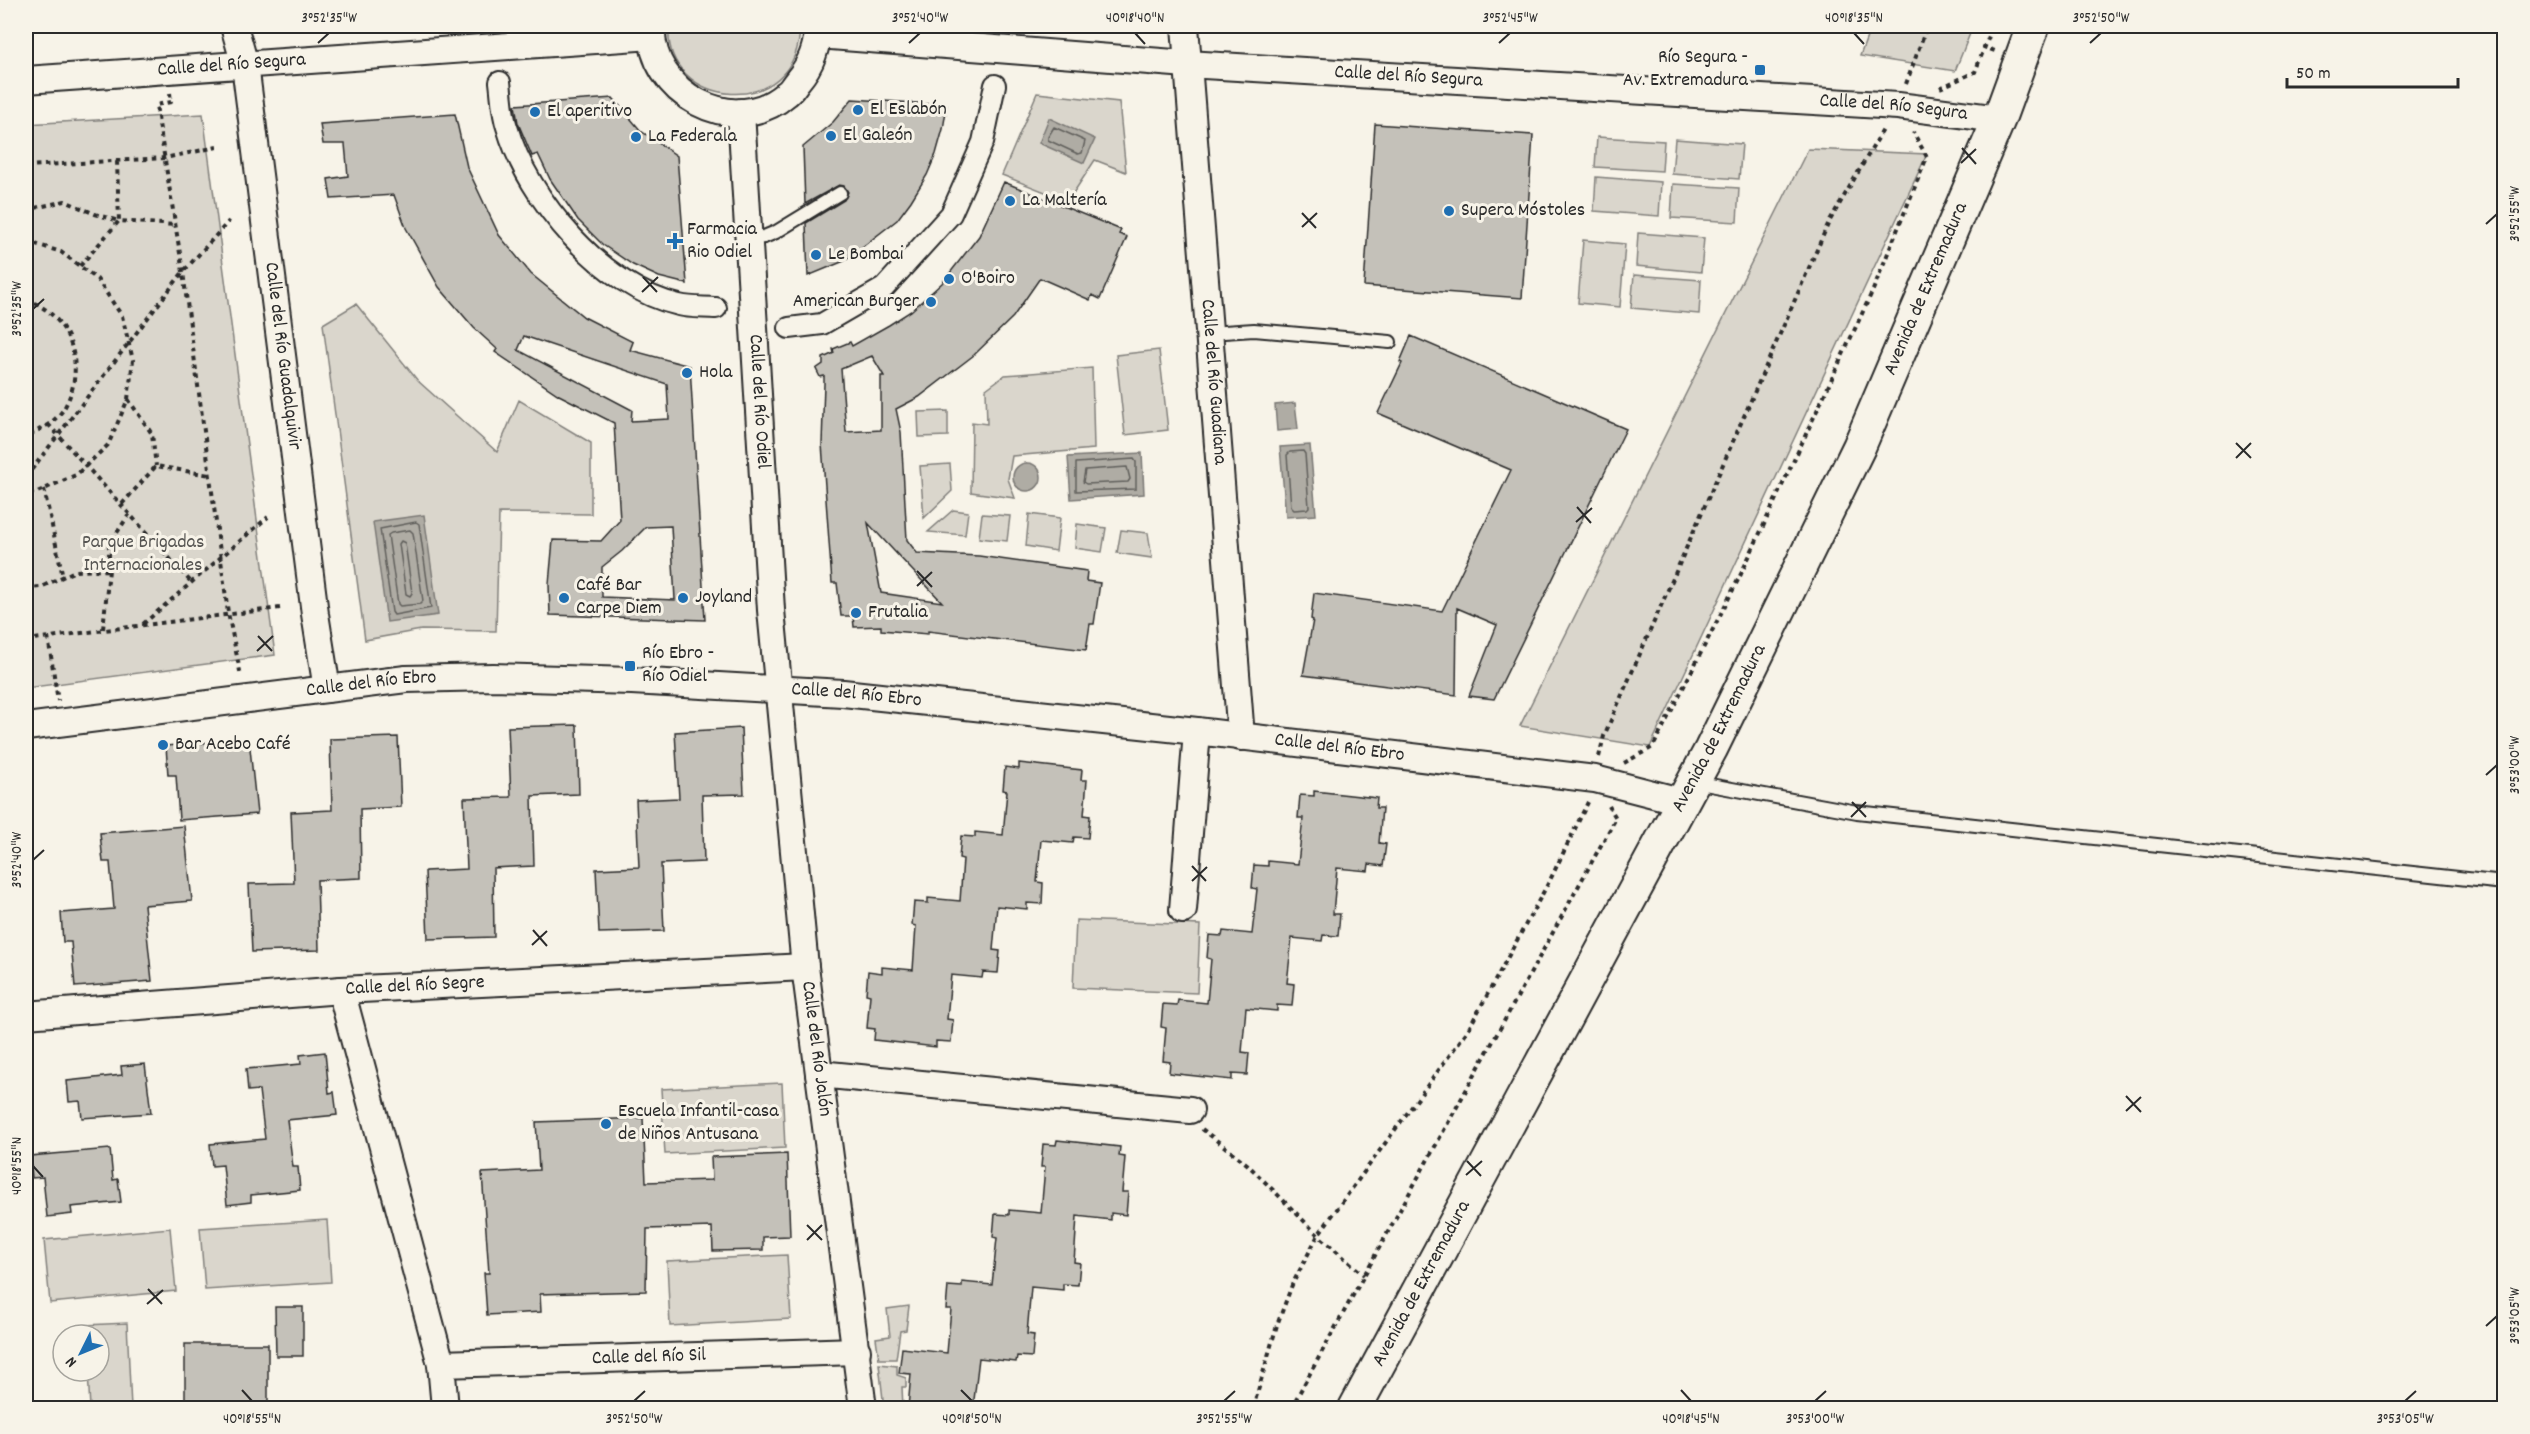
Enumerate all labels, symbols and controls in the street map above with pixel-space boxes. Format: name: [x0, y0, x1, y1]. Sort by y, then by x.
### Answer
text: 3°52'35"W: [301, 8, 357, 30]
text: 3°52'40"W: [892, 8, 949, 30]
text: 40°18'40"N: [1106, 8, 1164, 30]
text: 3°52'45"W: [1482, 8, 1538, 30]
text: 40°18'35"N: [1825, 8, 1883, 30]
text: 3°52'50"W: [2072, 8, 2130, 30]
place label: Río Segura - Av. Extremadura: [1623, 44, 1749, 95]
street label: Calle del Río Segura: [156, 46, 307, 85]
scale bar: [2287, 51, 2458, 89]
street label: Calle del Río Segura: [1333, 59, 1484, 95]
text: 50 m: [2296, 62, 2331, 87]
marker: Río Segura - Av. Extremadura: [1753, 63, 1767, 77]
street label: Calle del Río Segura: [1819, 87, 1970, 129]
place label: El Eslabón: [870, 96, 947, 124]
place label: El aperitivo: [547, 98, 632, 126]
marker: El Eslabón: [851, 103, 865, 117]
marker: El aperitivo: [528, 105, 542, 119]
place label: El Galeón: [843, 122, 913, 150]
place label: La Federala: [648, 123, 738, 151]
marker: El Galeón: [824, 129, 838, 143]
marker: La Federala: [629, 130, 643, 144]
text: 3°52'55"W: [2505, 186, 2527, 242]
place label: La Maltería: [1022, 187, 1107, 215]
marker: La Maltería: [1003, 194, 1017, 208]
place label: Supera Móstoles: [1461, 197, 1585, 225]
street label: Avenida de Extremadura: [1877, 198, 1976, 380]
marker: Supera Móstoles: [1442, 204, 1456, 218]
place label: Farmacia Rio Odiel: [687, 216, 758, 267]
marker: Farmacia Rio Odiel: [668, 234, 682, 248]
place label: Le Bombai: [828, 241, 904, 269]
marker: Le Bombai: [809, 248, 823, 262]
street label: Calle del Río Guadalquivir: [256, 261, 308, 452]
place label: O'Boiro: [961, 265, 1015, 293]
marker: O'Boiro: [942, 272, 956, 286]
text: 3°52'35"W: [7, 281, 29, 337]
place label: American Burger: [793, 288, 920, 316]
marker: American Burger: [924, 295, 938, 309]
street label: Calle del Río Guadiana: [1193, 298, 1234, 466]
street label: Calle del Río Odiel: [740, 333, 776, 470]
place label: Hola: [699, 359, 733, 387]
marker: Hola: [680, 366, 694, 380]
park label: Parque Brigadas Internacionales: [82, 529, 204, 580]
place label: Café Bar Carpe Diem: [576, 572, 662, 623]
place label: Joyland: [695, 584, 752, 612]
marker: Café Bar Carpe Diem: [557, 591, 571, 605]
marker: Joyland: [676, 591, 690, 605]
place label: Frutalia: [868, 599, 928, 627]
marker: Frutalia: [849, 606, 863, 620]
street label: Avenida de Extremadura: [1665, 639, 1774, 818]
place label: Río Ebro - Río Odiel: [642, 640, 714, 691]
marker: Río Ebro - Río Odiel: [623, 659, 637, 673]
street label: Calle del Río Ebro: [305, 664, 437, 705]
street label: Calle del Río Ebro: [790, 676, 923, 715]
street label: Calle del Río Ebro: [1273, 726, 1406, 770]
place label: Bar Acebo Café: [175, 731, 291, 759]
text: 3°53'00"W: [2505, 735, 2527, 794]
marker: Bar Acebo Café: [156, 738, 170, 752]
text: 3°52'40"W: [7, 831, 29, 888]
street label: Calle del Río Segre: [345, 969, 485, 1004]
street label: Calle del Río Jalón: [793, 979, 839, 1118]
place label: Escuela Infantil-casa de Niños Antusana: [618, 1098, 779, 1149]
marker: Escuela Infantil-casa de Niños Antusana: [599, 1117, 613, 1131]
text: 40°18'55"N: [7, 1137, 29, 1195]
street label: Avenida de Extremadura: [1366, 1195, 1479, 1372]
text: 3°53'05"W: [2505, 1287, 2527, 1345]
north arrow: [51, 1323, 111, 1383]
street label: Calle del Río Sil: [591, 1342, 707, 1373]
text: N: [61, 1351, 83, 1372]
text: 40°18'55"N: [223, 1409, 281, 1431]
text: 3°52'50"W: [605, 1409, 663, 1431]
text: 40°18'50"N: [942, 1409, 1002, 1431]
text: 3°52'55"W: [1196, 1409, 1252, 1431]
text: 40°18'45"N: [1662, 1409, 1720, 1431]
text: 3°53'00"W: [1786, 1409, 1845, 1431]
text: 3°53'05"W: [2376, 1409, 2434, 1431]

